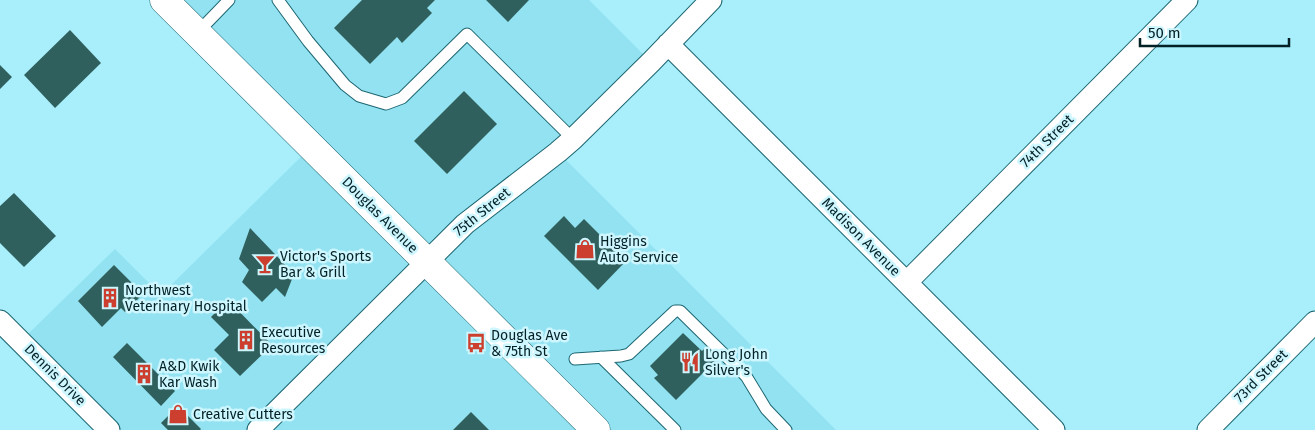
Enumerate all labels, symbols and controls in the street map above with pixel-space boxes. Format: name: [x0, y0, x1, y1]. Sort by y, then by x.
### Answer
scale bar: [1140, 15, 1289, 47]
text: 50 m: [1148, 24, 1181, 42]
street label: 74th Street: [1017, 110, 1078, 171]
street label: Douglas Avenue: [338, 173, 422, 257]
street label: 75th Street: [450, 183, 514, 240]
street label: Madison Avenue: [818, 194, 904, 280]
place label: Higgins Auto Service: [600, 233, 678, 266]
shop icon: Higgins Auto Service: [574, 238, 596, 260]
place label: Victor's Sports Bar & Grill: [280, 248, 372, 281]
bar icon: Victor's Sports Bar & Grill: [254, 253, 276, 275]
place label: Northwest Veterinary Hospital: [125, 282, 247, 315]
building icon: Northwest Veterinary Hospital: [99, 287, 121, 309]
place label: Executive Resources: [261, 324, 326, 357]
place label: Douglas Ave & 75th St: [491, 327, 568, 360]
building icon: Executive Resources: [235, 329, 257, 351]
bus stop icon: Douglas Ave & 75th St: [465, 332, 487, 354]
street label: Dennis Drive: [21, 341, 89, 409]
street label: 73rd Street: [1231, 345, 1292, 406]
place label: Long John Silver's: [705, 346, 768, 379]
restaurant icon: Long John Silver's: [679, 351, 701, 373]
place label: A&D Kwik Kar Wash: [159, 358, 220, 391]
building icon: A&D Kwik Kar Wash: [133, 363, 155, 385]
shop icon: Creative Cutters: [167, 403, 189, 425]
place label: Creative Cutters: [193, 406, 293, 423]

